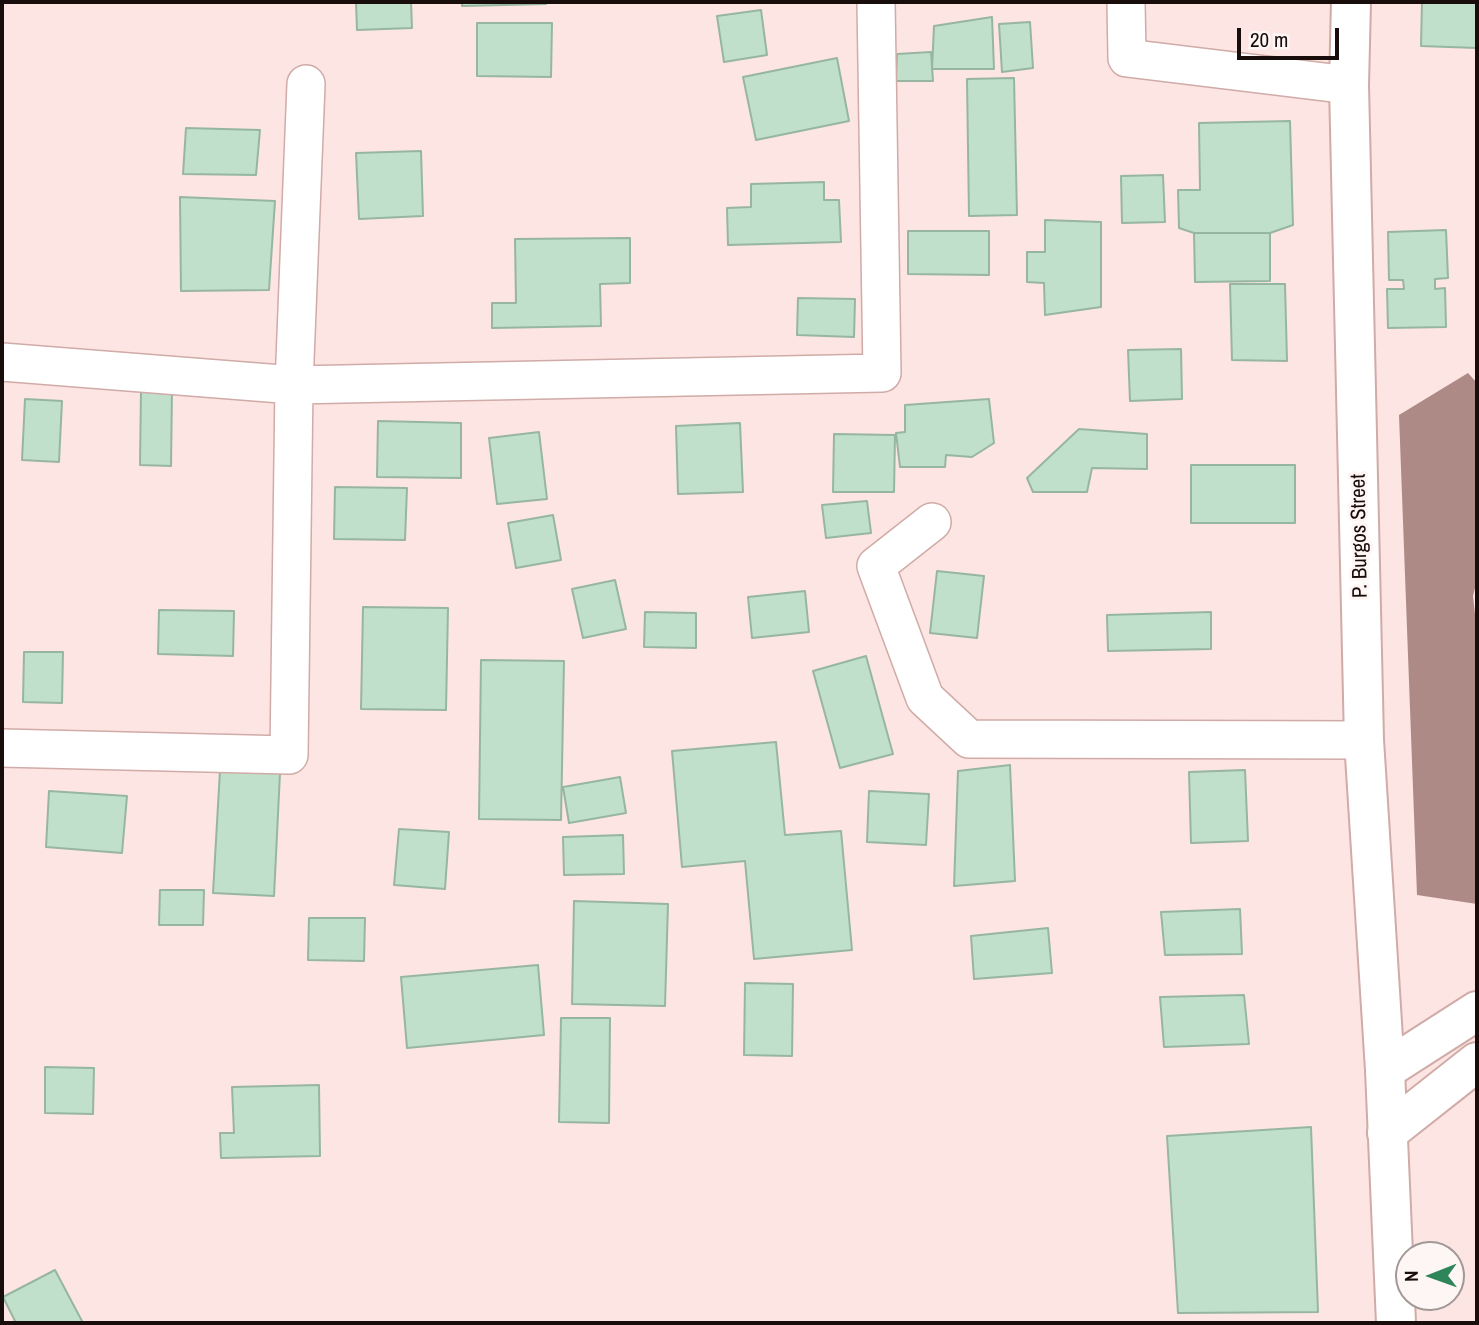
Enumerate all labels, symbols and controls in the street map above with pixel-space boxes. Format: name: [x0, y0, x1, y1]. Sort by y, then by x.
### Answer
scale bar: [1241, 14, 1342, 58]
text: 20 m: [1250, 25, 1288, 54]
street label: P. Burgos Street: [1346, 474, 1374, 598]
north arrow: [1395, 1241, 1465, 1311]
text: N: [1398, 1270, 1424, 1282]

